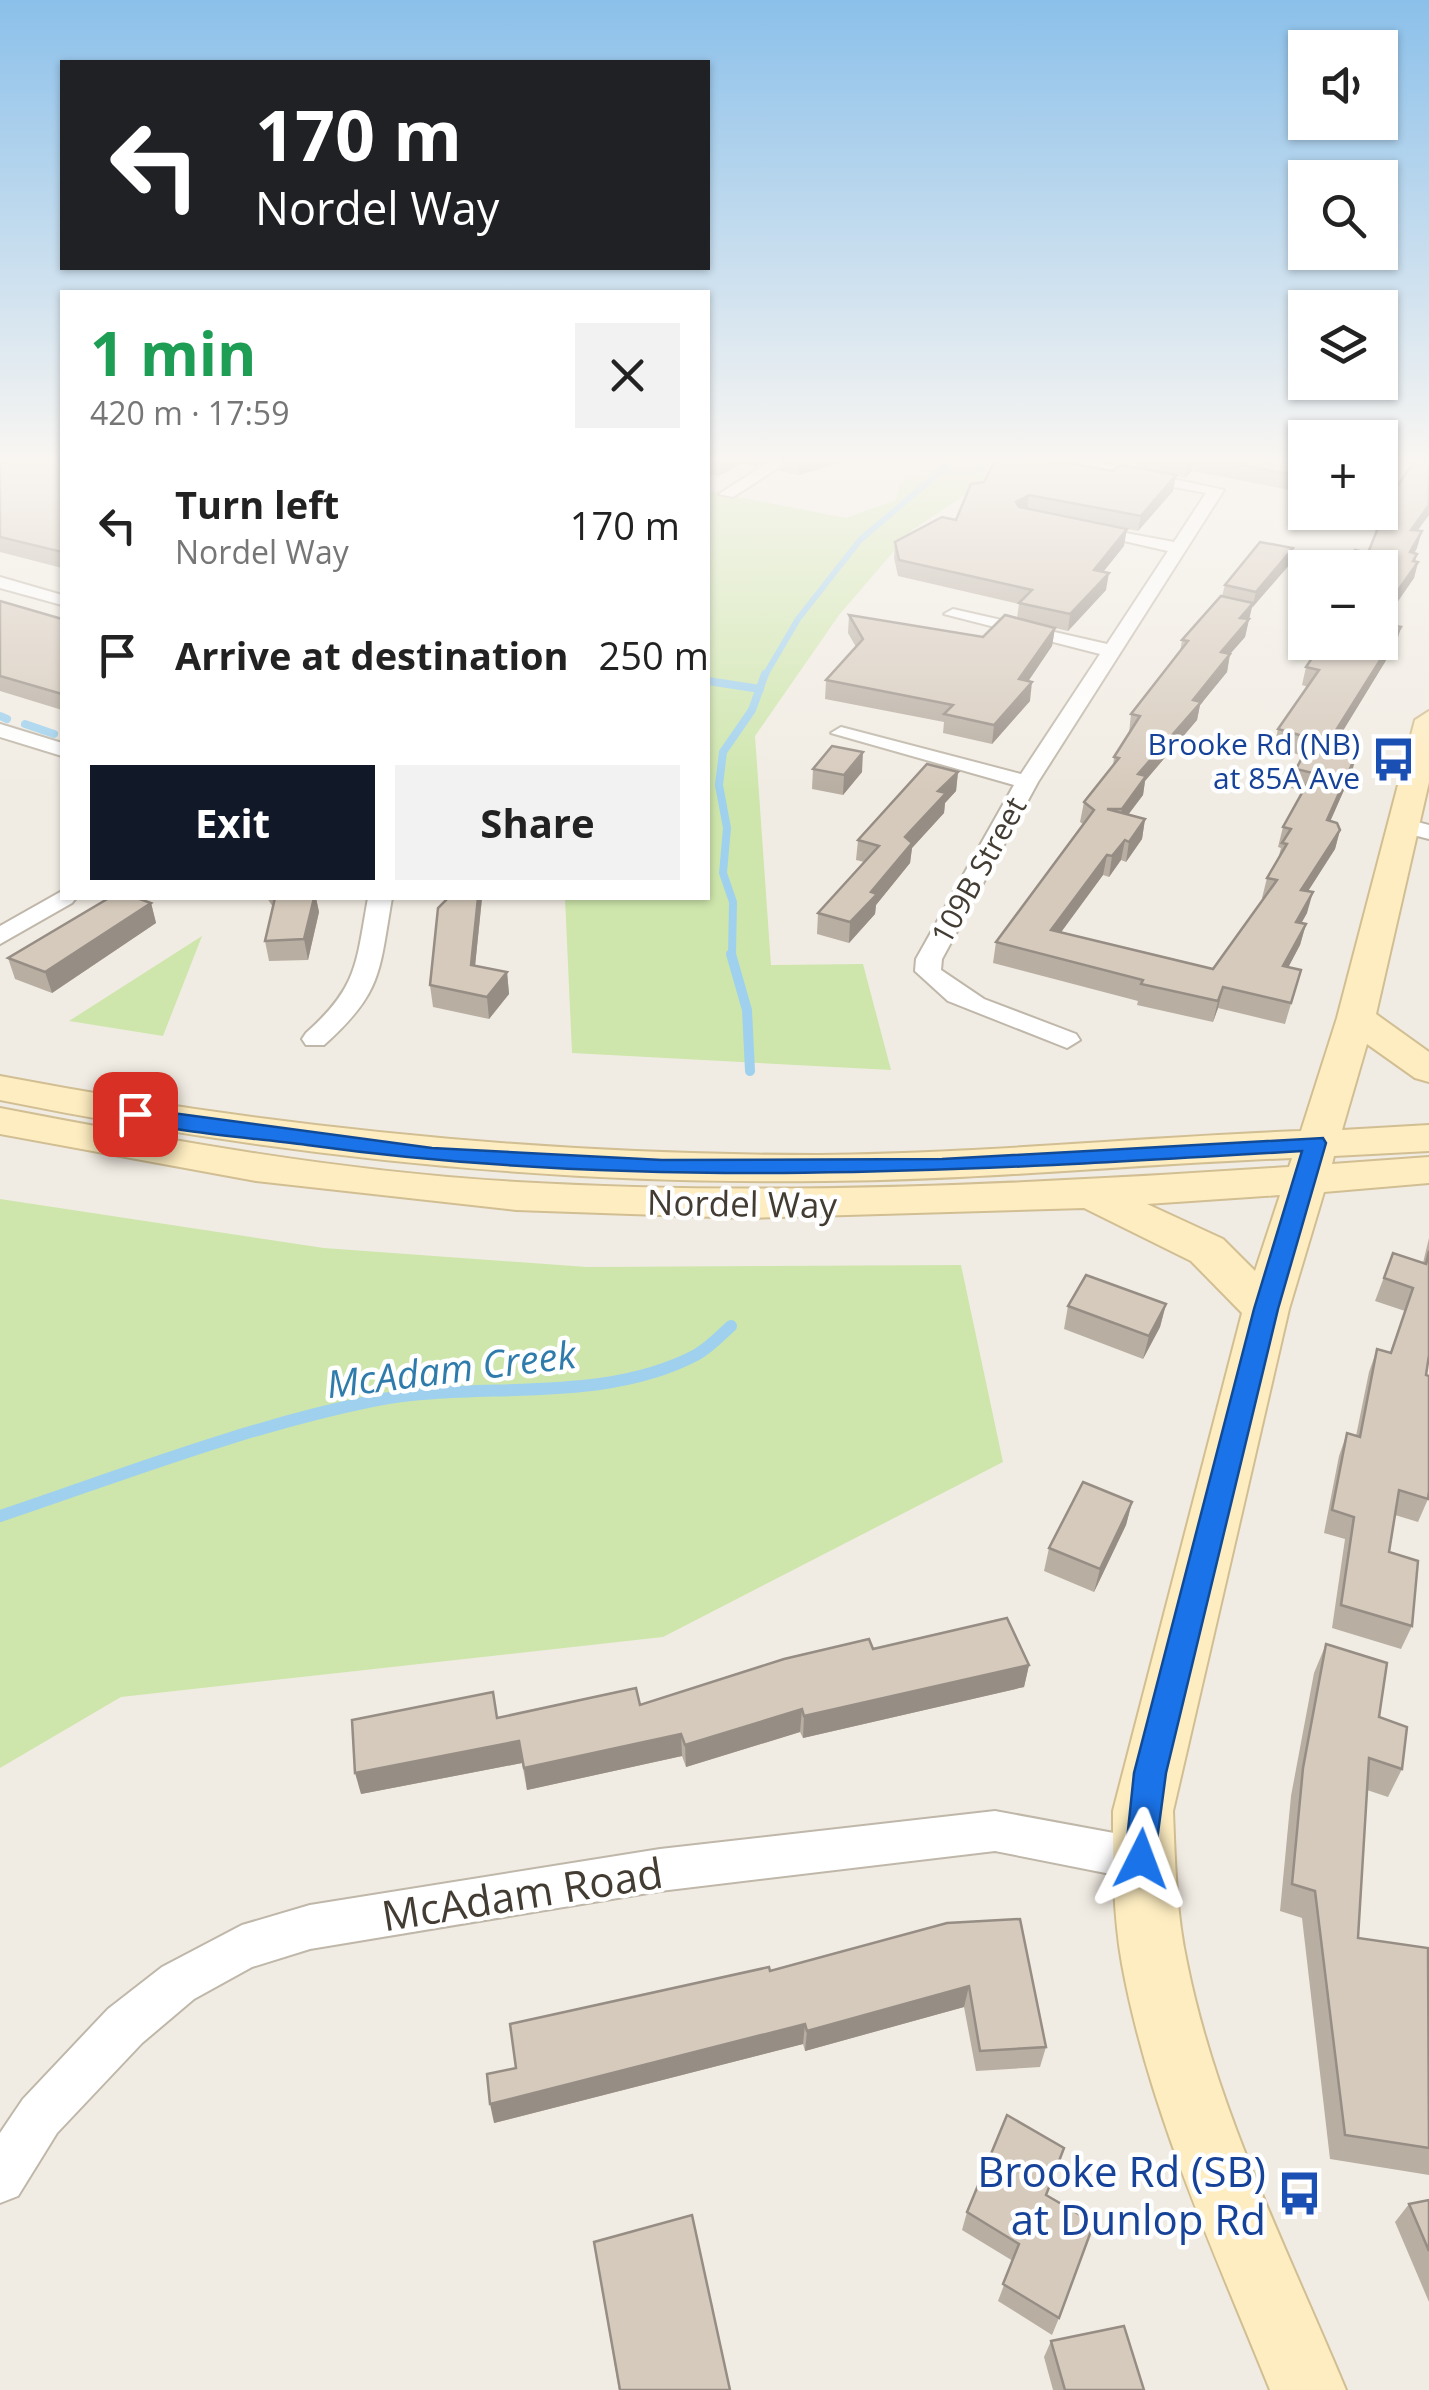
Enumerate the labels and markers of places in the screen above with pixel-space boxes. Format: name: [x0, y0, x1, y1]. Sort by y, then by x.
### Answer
place label: Brooke Rd (NB) at 85A Ave: [1148, 723, 1360, 798]
bus stop icon: Brooke Rd (NB) at 85A Ave: [1369, 736, 1417, 784]
pin: [93, 1072, 178, 1157]
place label: Brooke Rd (SB) at Dunlop Rd: [977, 2142, 1266, 2247]
bus stop icon: Brooke Rd (SB) at Dunlop Rd: [1275, 2170, 1323, 2218]

